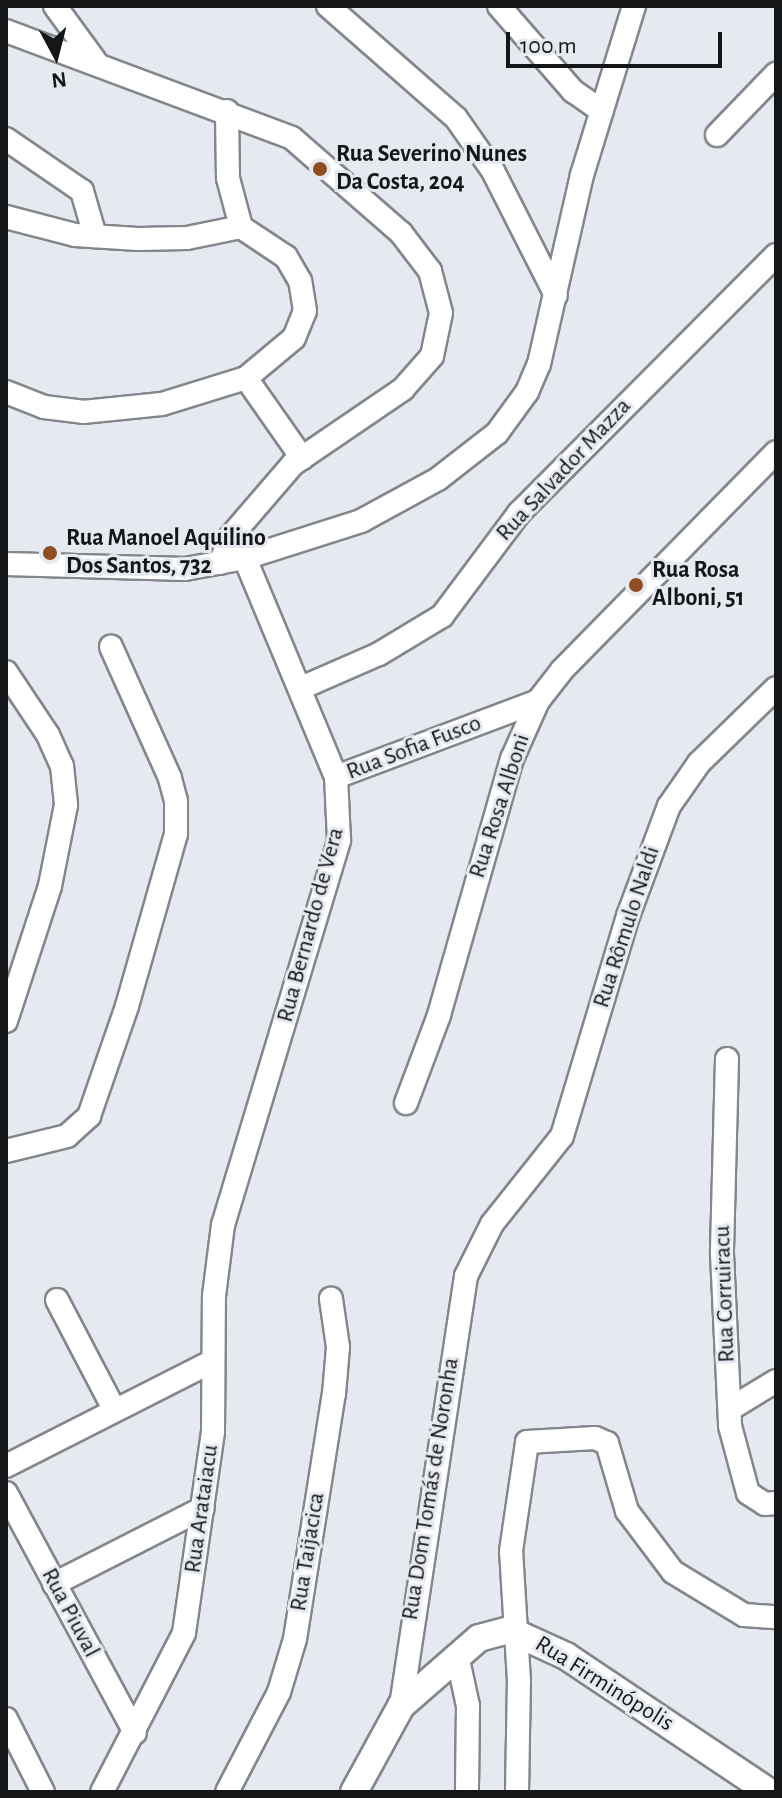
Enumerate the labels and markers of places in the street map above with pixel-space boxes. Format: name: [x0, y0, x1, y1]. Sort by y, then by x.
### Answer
place label: Rua Severino Nunes Da Costa, 204: [336, 141, 527, 197]
marker: Rua Severino Nunes Da Costa, 204: [311, 160, 329, 178]
place label: Rua Manoel Aquilino Dos Santos, 732: [66, 525, 266, 581]
marker: Rua Manoel Aquilino Dos Santos, 732: [41, 544, 59, 562]
place label: Rua Rosa Alboni, 51: [652, 557, 744, 613]
marker: Rua Rosa Alboni, 51: [627, 576, 645, 594]

